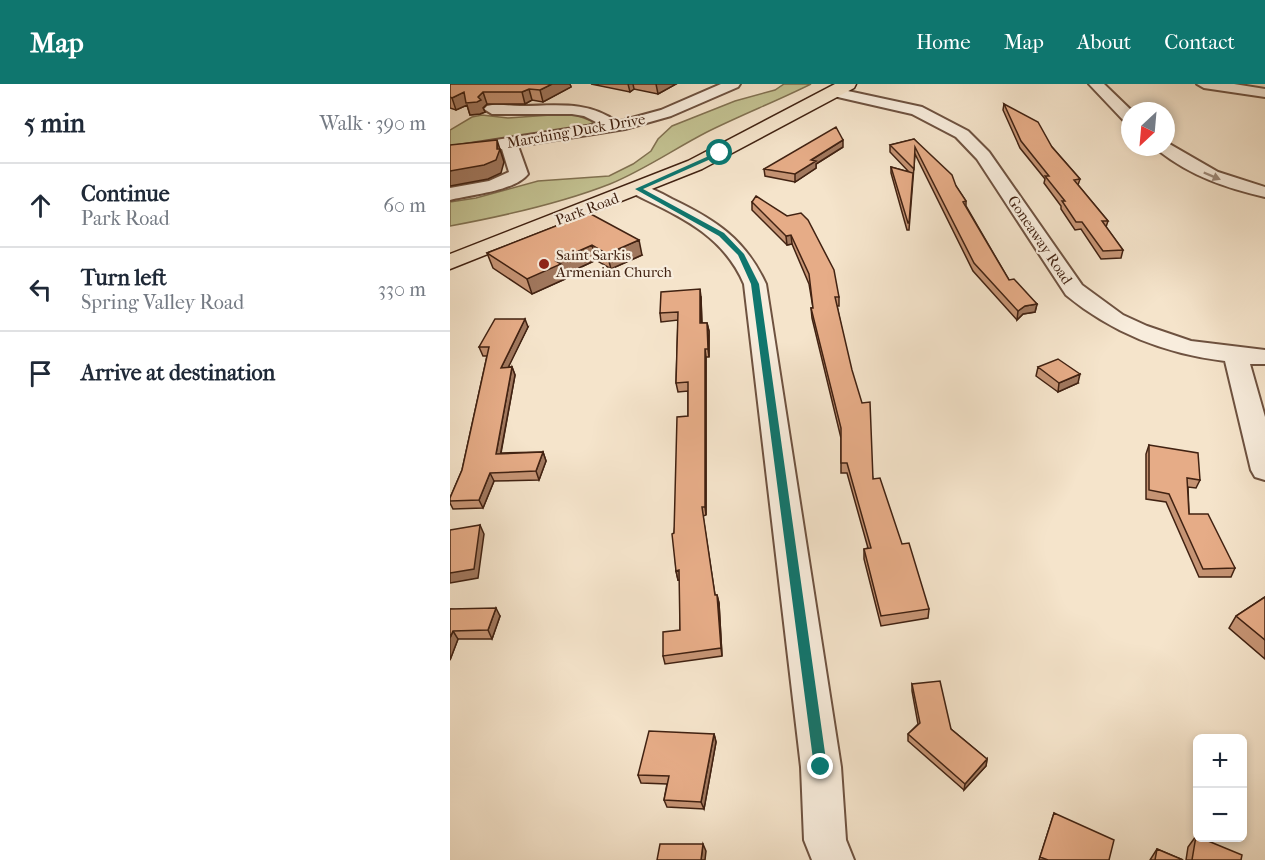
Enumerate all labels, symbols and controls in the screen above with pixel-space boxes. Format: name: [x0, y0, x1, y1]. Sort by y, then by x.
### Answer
text: Map: [30, 26, 84, 59]
text: Home: [916, 30, 971, 54]
text: Map: [1004, 30, 1044, 54]
text: About: [1077, 30, 1131, 54]
text: Contact: [1164, 30, 1235, 54]
north arrow: [1121, 102, 1175, 156]
text: 5 min: [24, 108, 85, 139]
street label: Marching Duck Drive: [505, 110, 647, 152]
text: Walk · 390 m: [319, 112, 426, 135]
route start: [706, 139, 732, 165]
one-way arrow: [1203, 171, 1221, 181]
text: Continue: [81, 181, 170, 207]
street label: Park Road: [553, 188, 622, 229]
icon: ahead: [24, 189, 57, 222]
street label: Goneaway Road: [1004, 192, 1077, 288]
text: 60 m: [383, 194, 426, 217]
text: Park Road: [81, 207, 170, 230]
place label: Saint Sarkis Armenian Church: [555, 246, 673, 281]
marker: Saint Sarkis Armenian Church: [537, 257, 551, 271]
text: Turn left: [81, 265, 167, 291]
icon: left: [24, 273, 57, 306]
text: 330 m: [378, 278, 426, 301]
text: Spring Valley Road: [81, 291, 244, 314]
icon: arrive: [24, 357, 57, 390]
text: Arrive at destination: [81, 360, 275, 386]
map controls: [1193, 734, 1247, 842]
button: +: [1193, 734, 1247, 788]
route end: [807, 753, 833, 779]
button: −: [1193, 788, 1247, 842]

